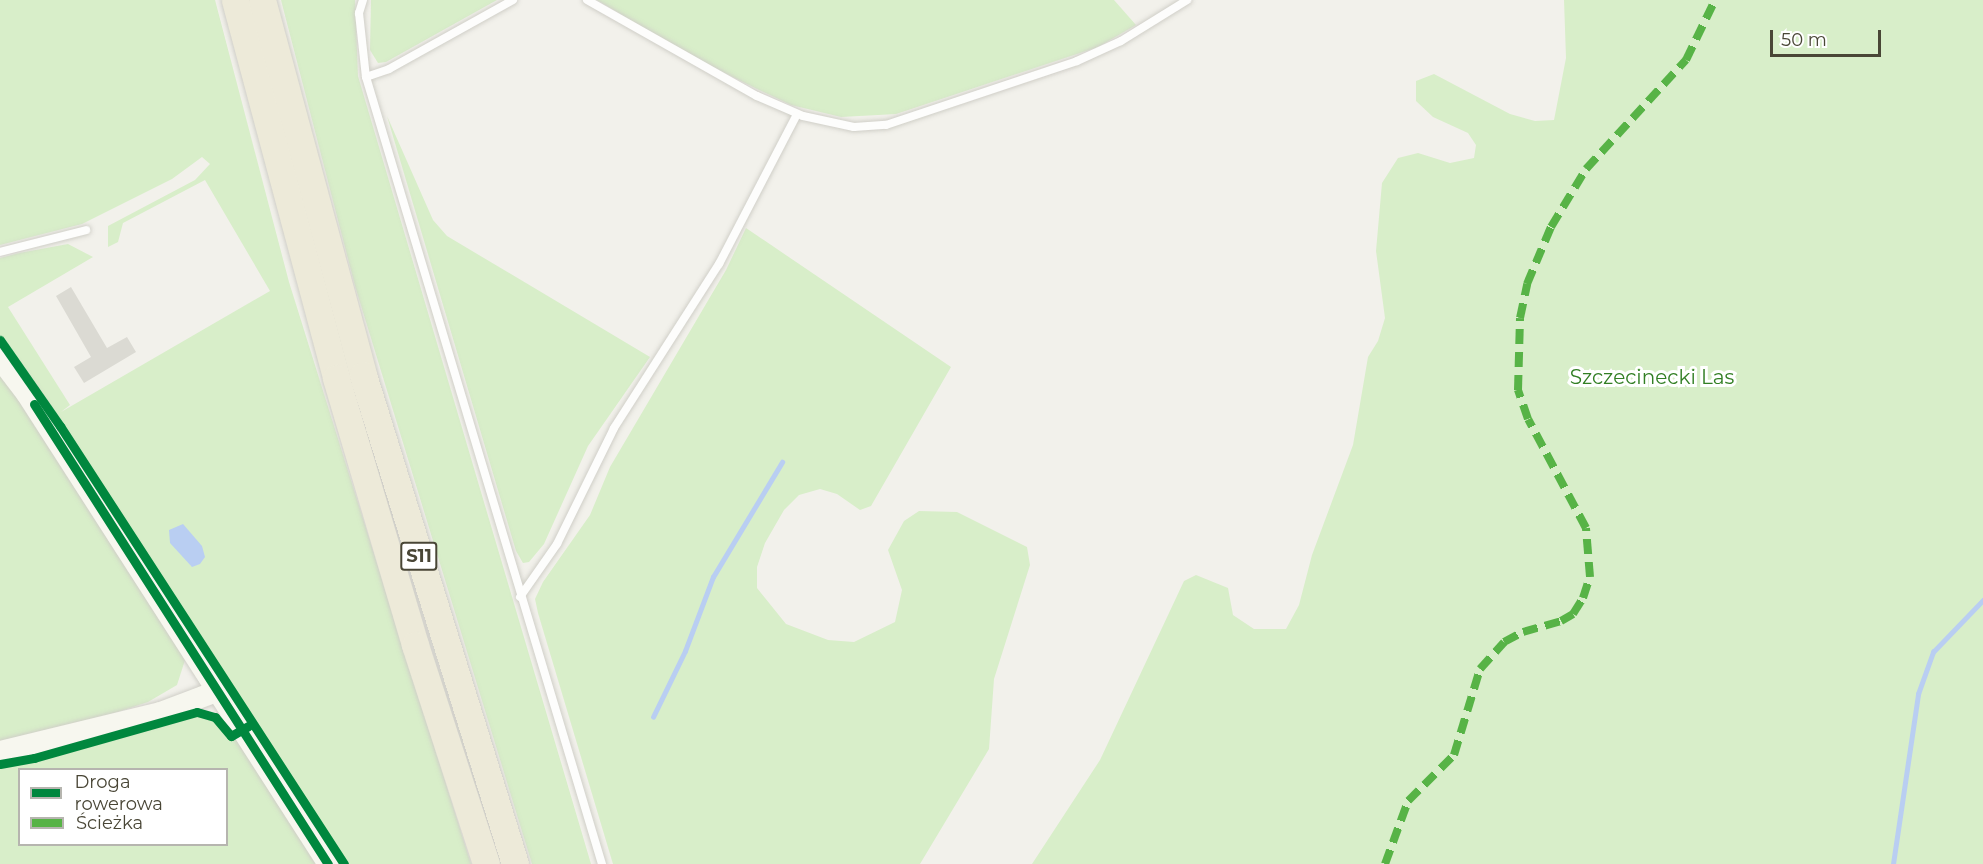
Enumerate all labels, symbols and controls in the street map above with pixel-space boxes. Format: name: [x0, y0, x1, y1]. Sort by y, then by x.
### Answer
scale bar: [1773, 18, 1884, 56]
text: 50 m: [1781, 29, 1827, 51]
park label: Szczecinecki Las: [1570, 365, 1734, 389]
road number: S11: [400, 541, 438, 571]
legend: [18, 768, 228, 846]
text: Droga rowerowa: [74, 771, 163, 815]
text: Ścieżka: [76, 812, 143, 834]

